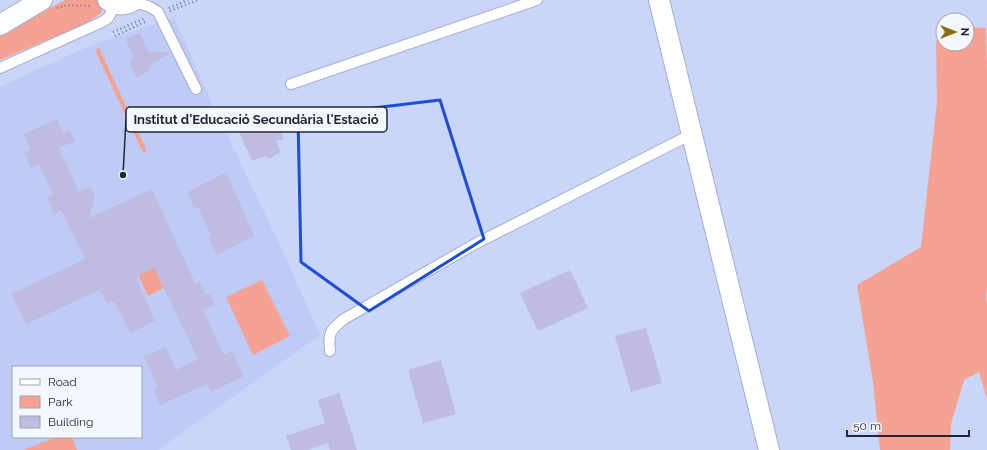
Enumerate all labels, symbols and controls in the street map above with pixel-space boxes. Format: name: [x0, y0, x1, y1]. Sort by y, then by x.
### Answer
north arrow: [935, 12, 975, 52]
text: N: [958, 28, 971, 36]
callout: Institut d'Educació Secundària l'Estació: [126, 107, 387, 132]
text: Institut d'Educació Secundària l'Estació: [133, 112, 379, 127]
legend: [12, 366, 142, 438]
text: Road: [48, 375, 77, 389]
text: Park: [48, 395, 73, 409]
scale bar: [847, 412, 969, 438]
text: Building: [48, 415, 94, 429]
text: 50 m: [853, 419, 881, 433]

